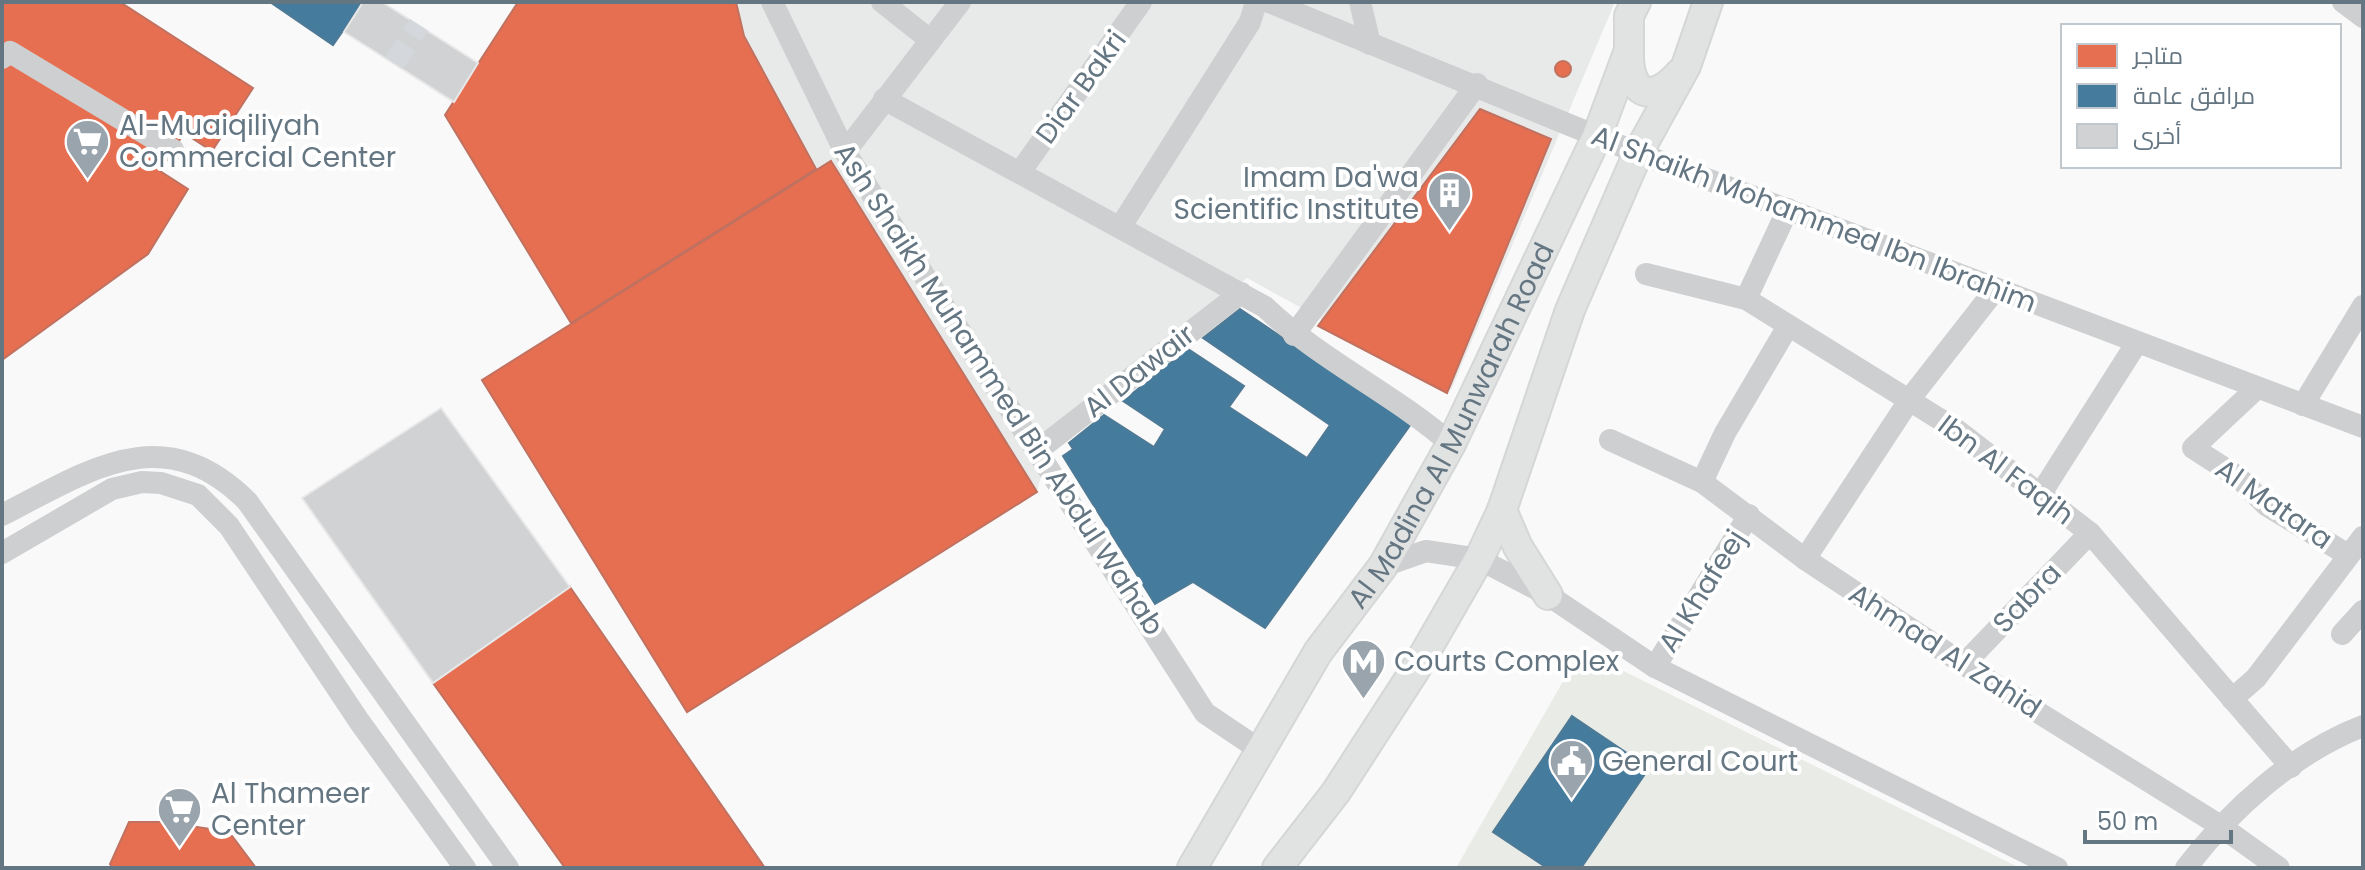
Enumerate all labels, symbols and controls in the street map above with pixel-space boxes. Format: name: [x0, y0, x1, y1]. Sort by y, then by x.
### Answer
street label: Diar Bakri: [1027, 22, 1135, 152]
legend: [2061, 24, 2341, 168]
text: متاجر: [2131, 39, 2183, 72]
text: مرافق عامة: [2133, 79, 2255, 112]
place label: Al-Muaiqiliyah Commercial Center: [119, 106, 396, 177]
street label: Al Shaikh Mohammed Ibn Ibrahim: [1586, 116, 2042, 322]
supermarket icon: Al-Muaiqiliyah Commercial Center: [64, 117, 112, 180]
text: أخرى: [2133, 119, 2181, 152]
street label: Ash Shaikh Muhammed Bin Abdul Wahab: [825, 135, 1173, 643]
place label: Imam Da'wa Scientific Institute: [1174, 158, 1419, 229]
building icon: Imam Da'wa Scientific Institute: [1426, 169, 1474, 232]
street label: Al Madina Al Munwarah Road: [1338, 236, 1563, 616]
street label: Al Dawair: [1075, 315, 1203, 427]
street label: Ibn Al Faqih: [1930, 406, 2082, 534]
street label: Al Matara: [2208, 449, 2340, 559]
street label: Al Khafeej: [1649, 522, 1755, 660]
street label: Sabra: [1984, 554, 2070, 642]
street label: Ahmad Al Zahid: [1841, 574, 2049, 728]
metro station icon: Courts Complex: [1339, 637, 1387, 700]
place label: Courts Complex: [1394, 642, 1620, 681]
public building icon: General Court: [1547, 737, 1595, 800]
place label: General Court: [1602, 742, 1798, 781]
place label: Al Thameer Center: [211, 774, 370, 845]
supermarket icon: Al Thameer Center: [156, 785, 204, 848]
scale bar: [2085, 794, 2231, 844]
text: 50 m: [2097, 805, 2158, 838]

